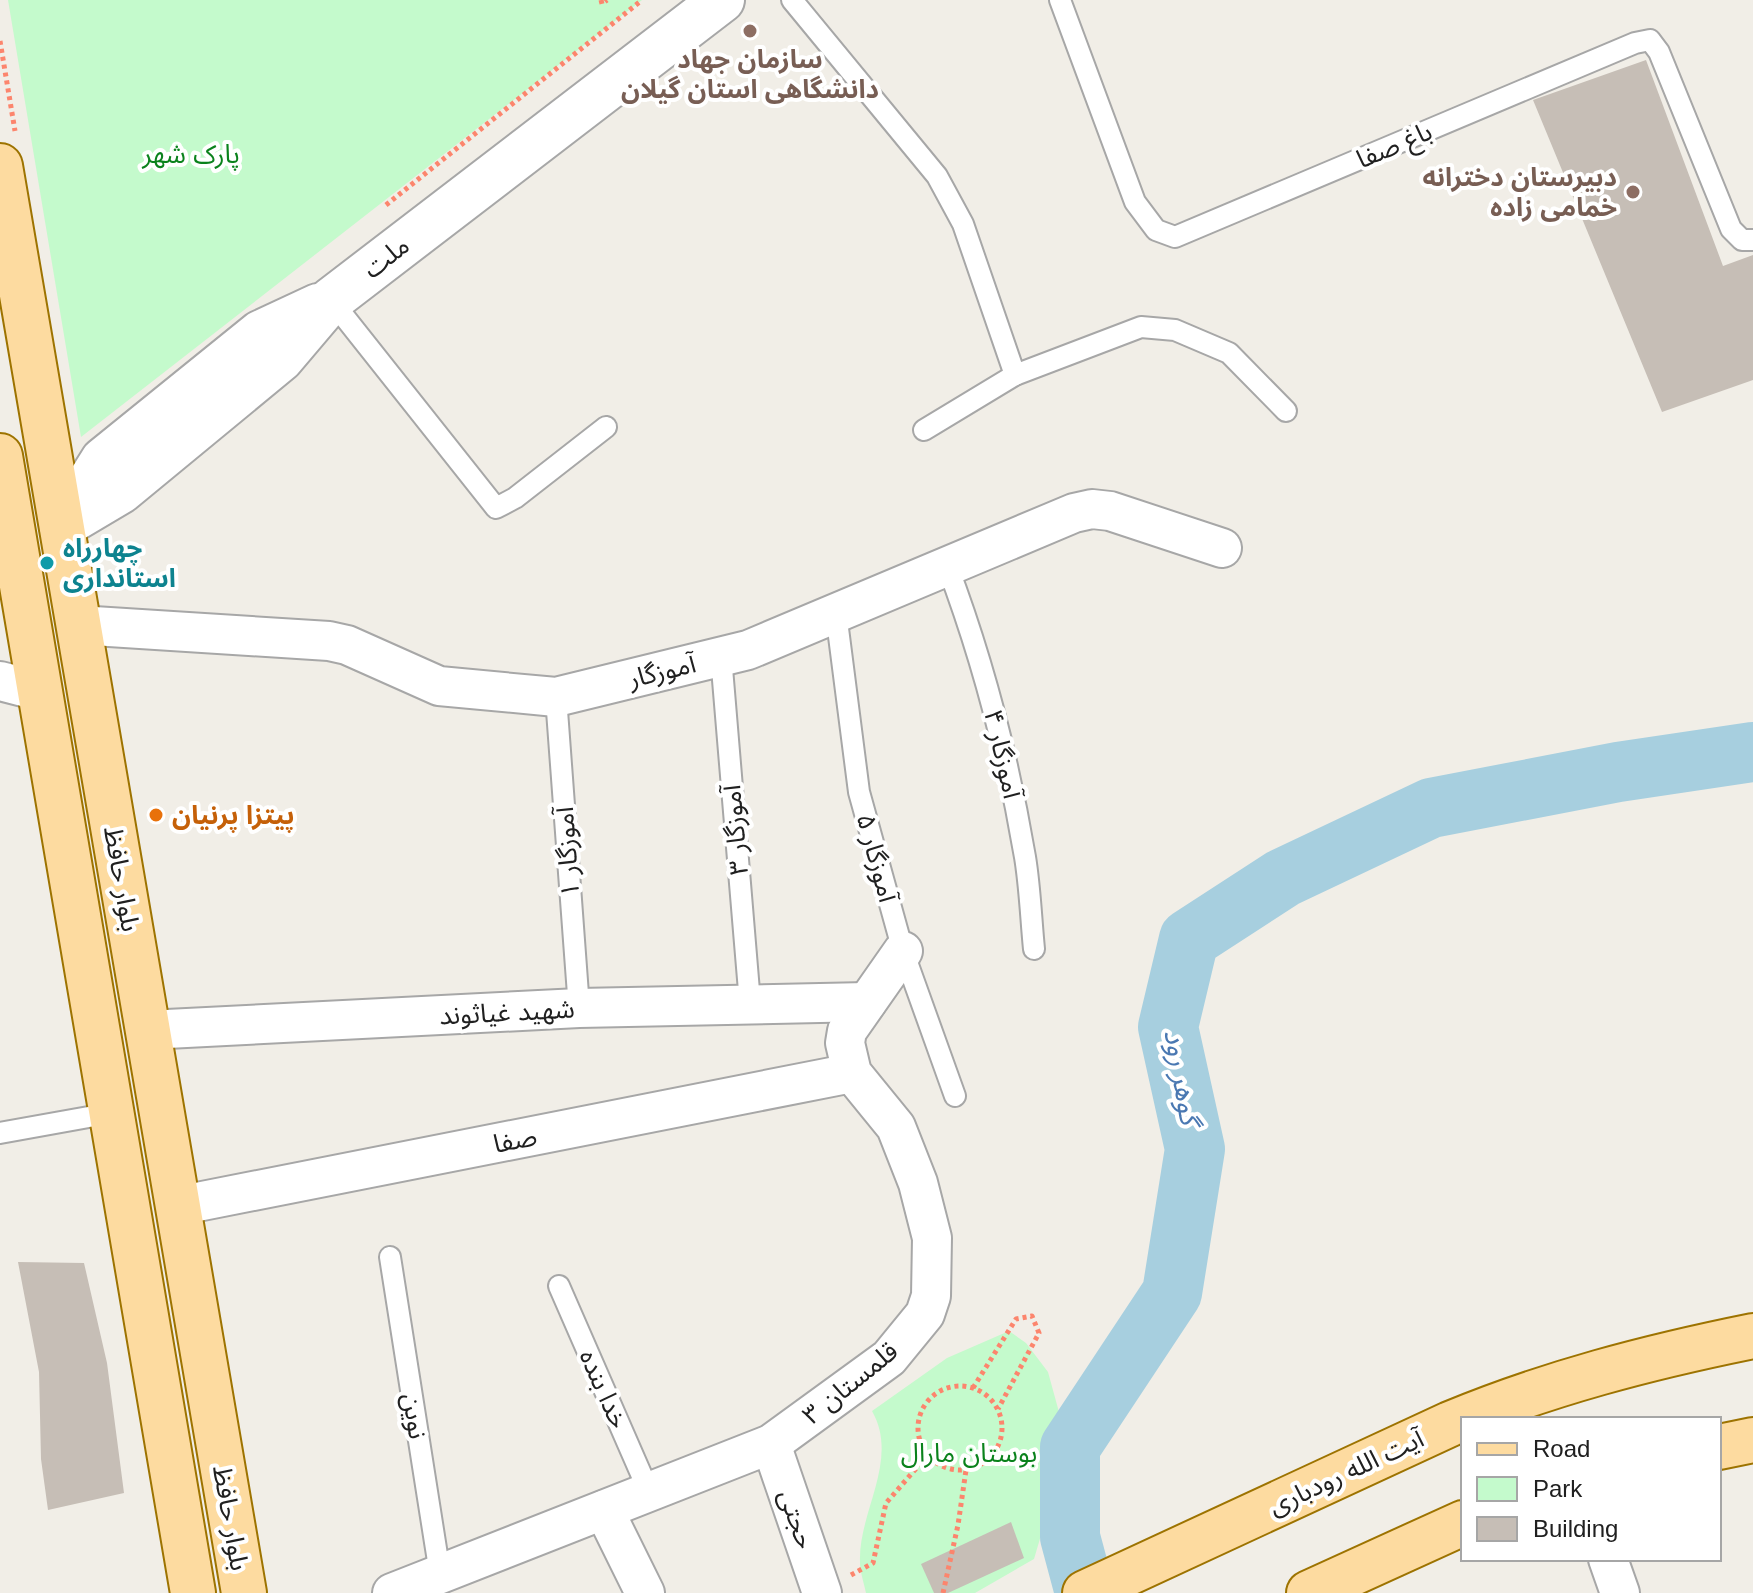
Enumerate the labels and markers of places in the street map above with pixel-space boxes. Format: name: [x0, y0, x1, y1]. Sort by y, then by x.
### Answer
marker: سازمان جهاد دانشگاهی استان گیلان: [741, 22, 759, 40]
place label: سازمان جهاد دانشگاهی استان گیلان: [621, 44, 879, 104]
place label: دبیرستان دخترانه خمامی زاده: [1422, 162, 1617, 222]
marker: دبیرستان دخترانه خمامی زاده: [1624, 183, 1642, 201]
place label: چهارراه استانداری: [63, 533, 176, 593]
marker: چهارراه استانداری: [38, 554, 56, 572]
place label: پیتزا پرنیان: [172, 800, 295, 833]
marker: پیتزا پرنیان: [147, 806, 165, 824]

